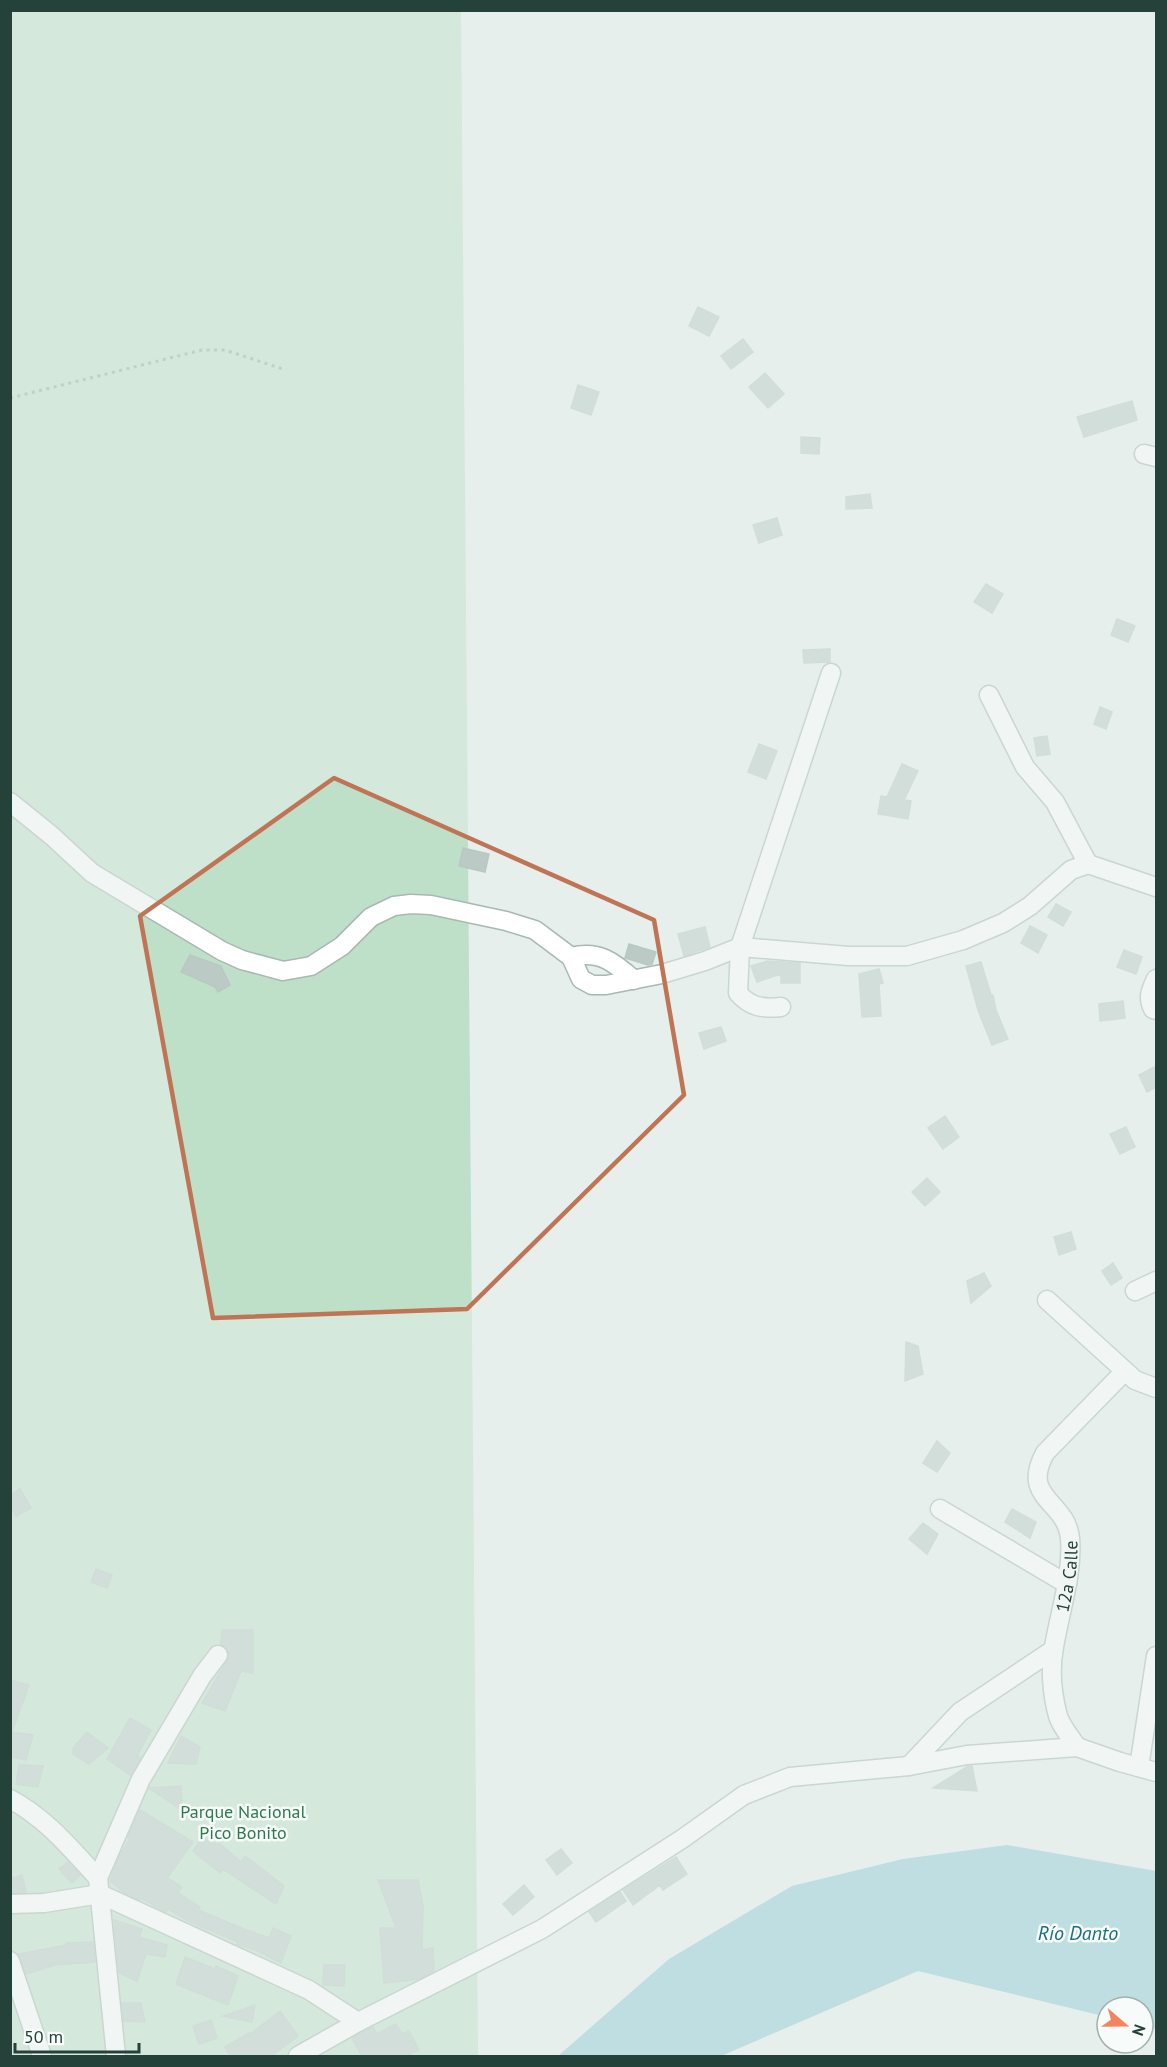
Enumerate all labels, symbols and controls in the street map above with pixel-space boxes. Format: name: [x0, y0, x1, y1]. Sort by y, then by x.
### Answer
street label: 12a Calle: [1050, 1540, 1082, 1614]
park label: Parque Nacional Pico Bonito: [180, 1800, 306, 1844]
water label: Río Danto: [1038, 1920, 1118, 1946]
north arrow: [1095, 1995, 1155, 2055]
scale bar: [15, 2016, 140, 2054]
text: N: [1128, 2022, 1150, 2038]
text: 50 m: [24, 2025, 63, 2048]

